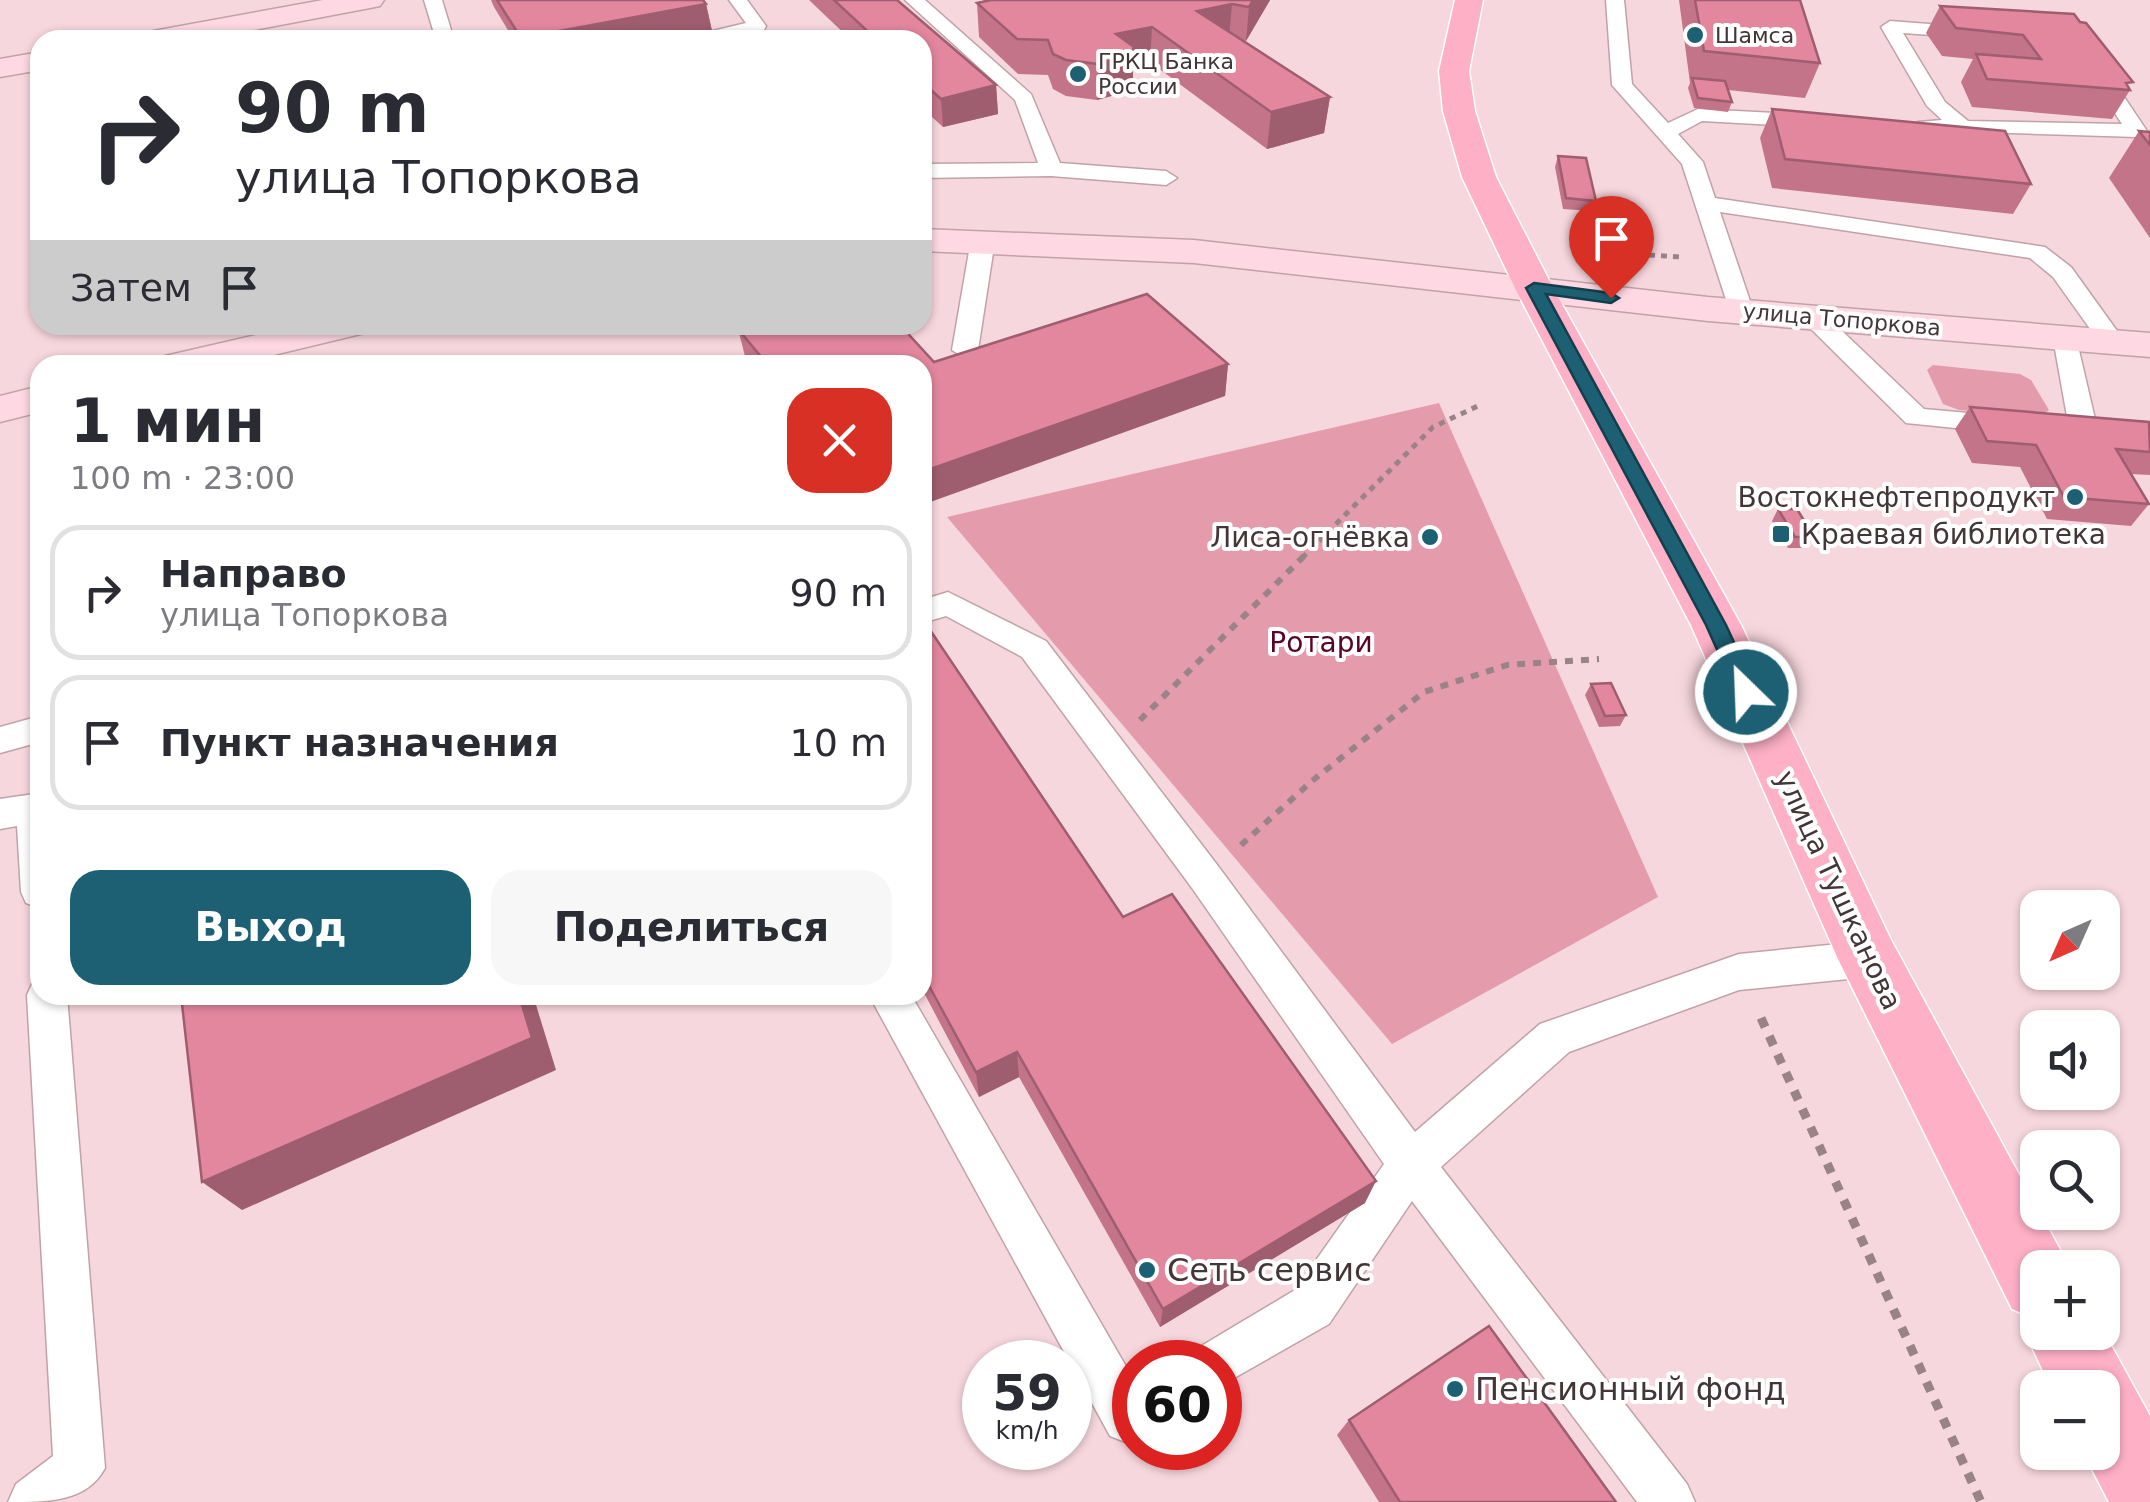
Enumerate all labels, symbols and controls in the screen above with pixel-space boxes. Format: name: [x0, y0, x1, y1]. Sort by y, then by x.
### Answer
place label: Шамса: [1715, 23, 1794, 48]
marker: Шамса: [1684, 24, 1706, 46]
place label: ГРКЦ Банка России: [1098, 49, 1234, 99]
marker: ГРКЦ Банка России: [1067, 63, 1089, 85]
text: 90 m: [235, 67, 430, 149]
icon: right: [70, 70, 200, 200]
text: улица Топоркова: [235, 151, 642, 204]
pin: [1569, 196, 1654, 299]
icon: arrive: [1584, 211, 1639, 266]
icon: arrive: [212, 260, 267, 315]
text: Затем: [70, 266, 192, 310]
street label: улица Топоркова: [1742, 298, 1942, 341]
text: 1 мин: [70, 386, 265, 456]
button: close: [787, 388, 892, 493]
text: 100 m · 23:00: [70, 459, 295, 497]
place label: Востокнефтепродукт: [1738, 481, 2055, 514]
marker: Востокнефтепродукт: [2064, 486, 2086, 508]
place label: Краевая библиотека: [1801, 518, 2106, 551]
place label: Лиса-огнёвка: [1210, 521, 1410, 554]
marker: Краевая библиотека: [1770, 523, 1792, 545]
marker: Лиса-огнёвка: [1419, 526, 1441, 548]
text: Направо: [160, 552, 347, 596]
icon: right: [75, 565, 130, 620]
text: 90 m: [790, 571, 887, 615]
text: улица Топоркова: [160, 596, 449, 634]
park label: Ротари: [1269, 626, 1373, 659]
position arrow: [1694, 640, 1798, 744]
icon: arrive: [75, 715, 130, 770]
text: Пункт назначения: [160, 721, 559, 765]
text: 10 m: [790, 721, 887, 765]
street label: улица Тушканова: [1769, 765, 1908, 1015]
button: Выход: [70, 870, 471, 985]
button: Поделиться: [491, 870, 892, 985]
north arrow: [2020, 890, 2120, 990]
map controls: [2020, 890, 2120, 1470]
button: sound: [2020, 1010, 2120, 1110]
button: search: [2020, 1130, 2120, 1230]
button: +: [2020, 1250, 2120, 1350]
place label: Сеть сервис: [1167, 1251, 1372, 1289]
marker: Сеть сервис: [1136, 1259, 1158, 1281]
speed limit sign: 60: [1112, 1340, 1242, 1470]
text: 59: [992, 1364, 1062, 1422]
place label: Пенсионный фонд: [1475, 1370, 1786, 1408]
button: −: [2020, 1370, 2120, 1470]
marker: Пенсионный фонд: [1444, 1378, 1466, 1400]
text: km/h: [995, 1416, 1059, 1445]

